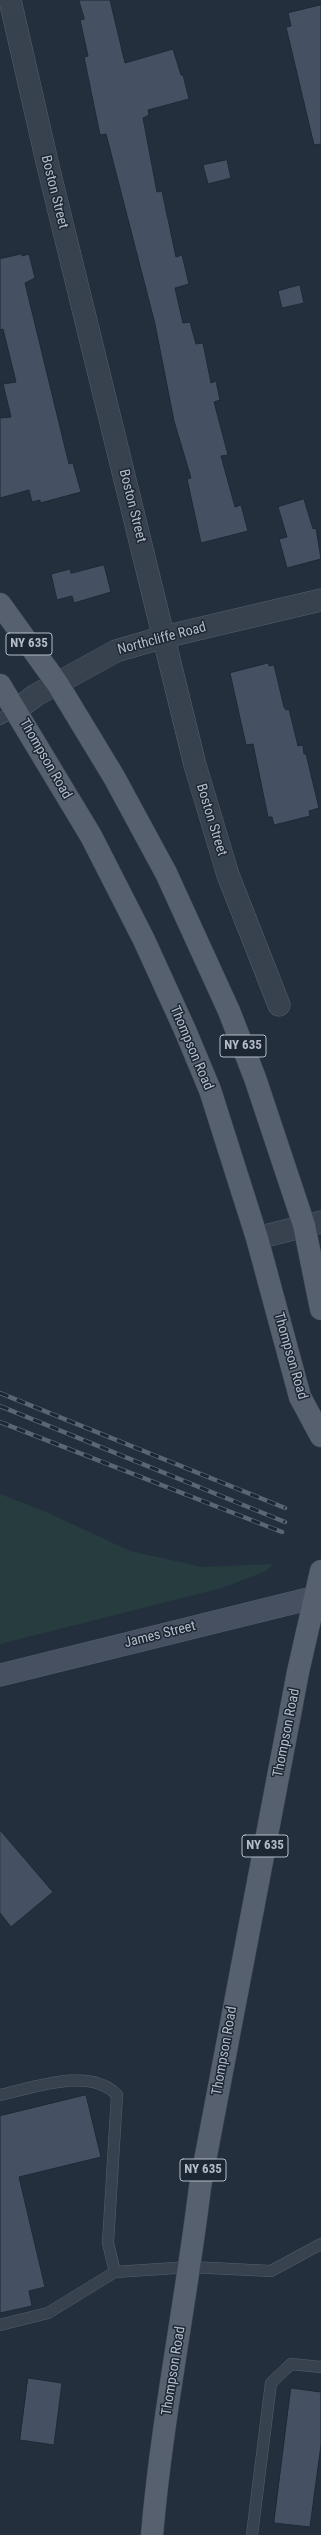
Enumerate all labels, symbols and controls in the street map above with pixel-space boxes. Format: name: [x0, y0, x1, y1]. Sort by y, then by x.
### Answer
street label: Boston Street: [37, 154, 71, 230]
street label: Boston Street: [115, 468, 149, 544]
street label: Northcliffe Road: [116, 619, 208, 659]
road number: NY 635: [6, 633, 52, 655]
street label: Thompson Road: [15, 716, 75, 802]
street label: Boston Street: [192, 782, 230, 858]
street label: Thompson Road: [166, 1003, 216, 1093]
road number: NY 635: [220, 1035, 266, 1057]
street label: Thompson Road: [270, 1310, 310, 1402]
street label: James Street: [123, 1618, 197, 1652]
street label: Thompson Road: [270, 1687, 304, 1779]
road number: NY 635: [242, 1835, 288, 1857]
street label: Thompson Road: [209, 2005, 241, 2097]
road number: NY 635: [180, 2159, 226, 2181]
street label: Thompson Road: [159, 2325, 189, 2417]

